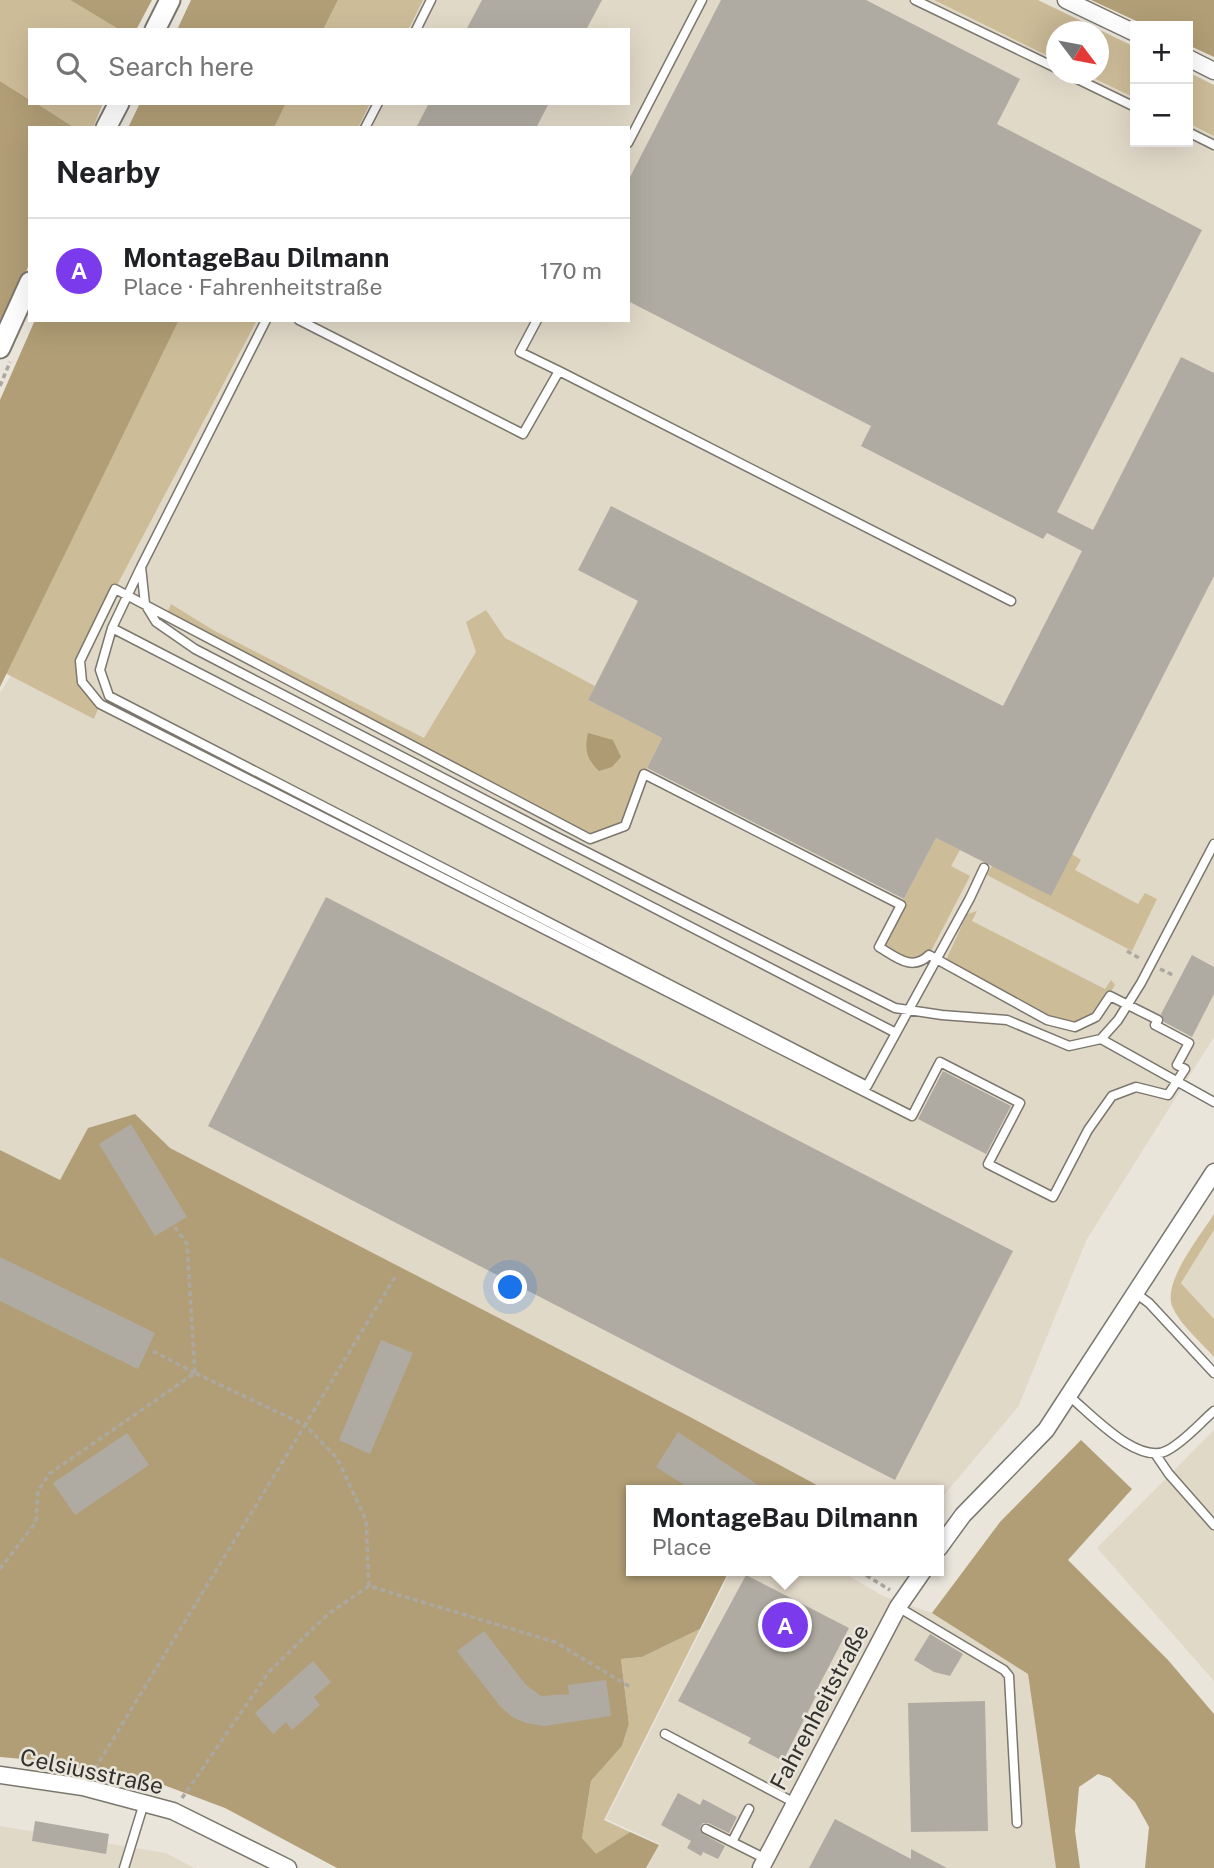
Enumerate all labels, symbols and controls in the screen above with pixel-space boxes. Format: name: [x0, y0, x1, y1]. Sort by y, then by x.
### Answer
north arrow: [1046, 21, 1109, 84]
map controls: [1130, 21, 1193, 147]
button: +: [1130, 21, 1193, 84]
search box: [28, 28, 630, 105]
icon: search: [52, 48, 90, 86]
text: Search here: [108, 51, 254, 82]
button: −: [1130, 84, 1193, 147]
text: Nearby: [56, 154, 160, 190]
text: MontageBau Dilmann: [123, 242, 389, 273]
text: A: [71, 257, 87, 284]
text: 170 m: [540, 257, 602, 284]
text: Place · Fahrenheitstraße: [123, 273, 382, 300]
your location: [493, 1270, 527, 1304]
popup: [626, 1485, 944, 1576]
text: MontageBau Dilmann: [652, 1502, 918, 1533]
text: Place: [652, 1533, 712, 1560]
pin: A: [762, 1599, 808, 1651]
street label: Fahrenheitstraße: [764, 1620, 874, 1794]
street label: Celsiusstraße: [18, 1743, 166, 1799]

